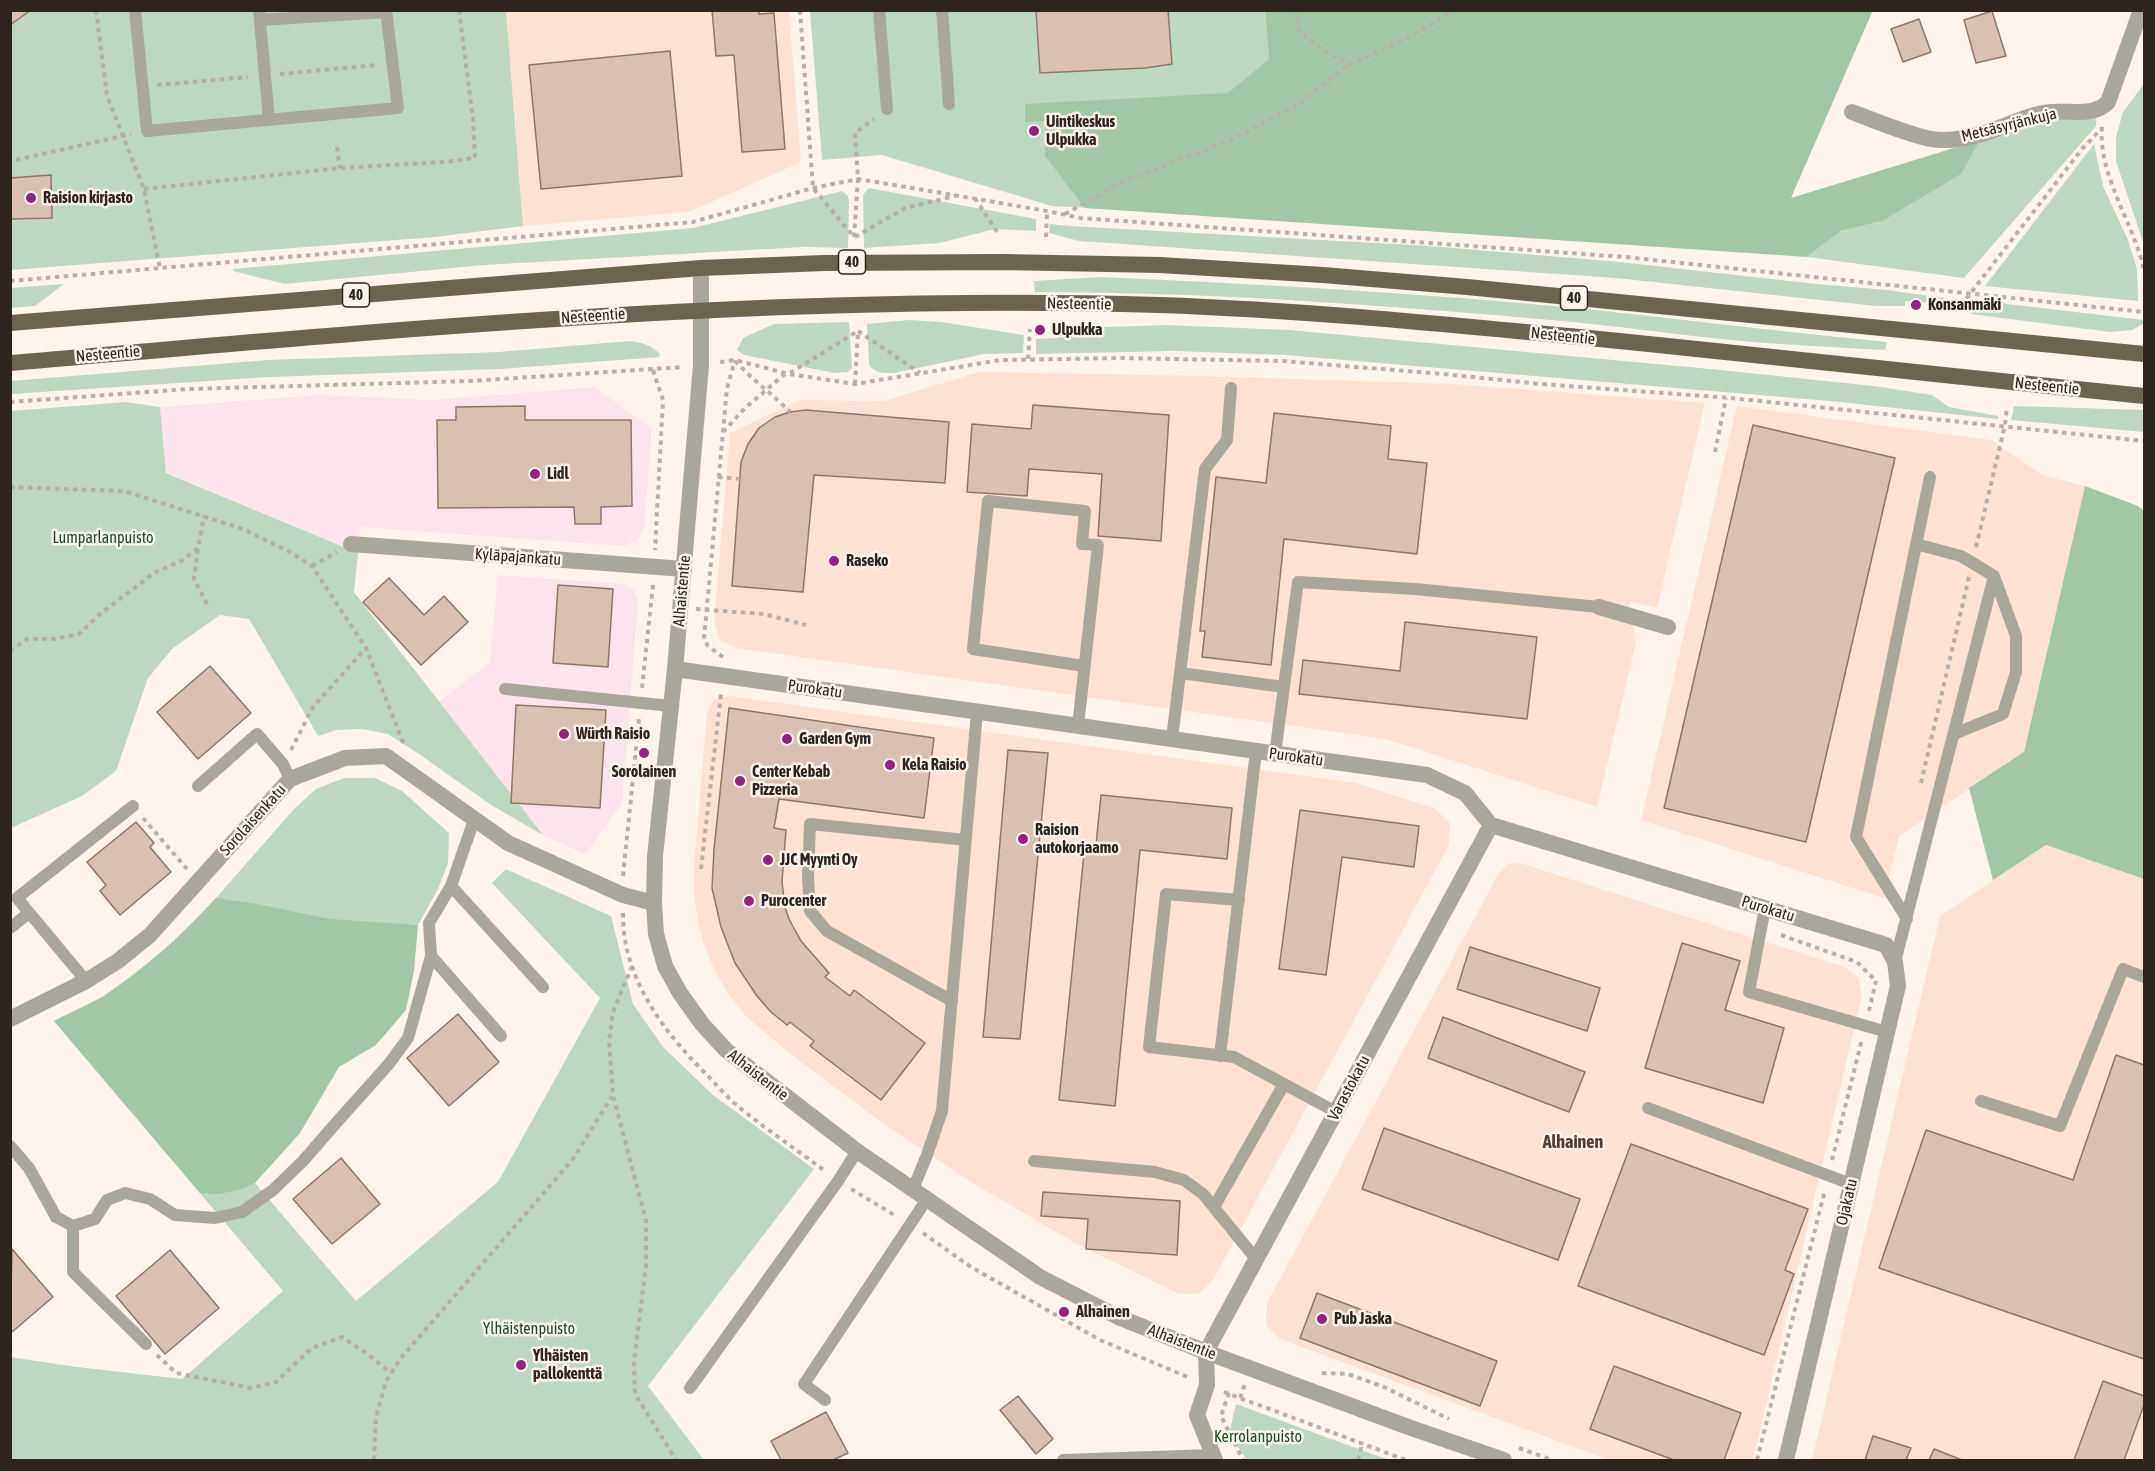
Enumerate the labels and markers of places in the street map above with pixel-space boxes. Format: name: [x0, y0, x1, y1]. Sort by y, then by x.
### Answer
place label: Uintikeskus Ulpukka: [1046, 112, 1115, 150]
marker: Uintikeskus Ulpukka: [1027, 124, 1041, 138]
place label: Raision kirjasto: [43, 188, 133, 208]
marker: Raision kirjasto: [24, 191, 38, 205]
place label: Konsanmäki: [1928, 295, 2001, 315]
marker: Konsanmäki: [1909, 298, 1923, 312]
place label: Ulpukka: [1052, 320, 1103, 340]
marker: Ulpukka: [1033, 323, 1047, 337]
place label: Lidl: [547, 464, 569, 484]
marker: Lidl: [528, 467, 542, 481]
place label: Raseko: [846, 551, 889, 571]
marker: Raseko: [827, 554, 841, 568]
place label: Würth Raisio: [576, 724, 650, 744]
marker: Würth Raisio: [557, 727, 571, 741]
place label: Garden Gym: [799, 729, 871, 749]
marker: Garden Gym: [780, 732, 794, 746]
marker: Sorolainen: [637, 746, 651, 760]
place label: Kela Raisio: [902, 755, 967, 775]
marker: Kela Raisio: [883, 758, 897, 772]
place label: Sorolainen: [612, 762, 676, 782]
place label: Center Kebab Pizzeria: [752, 762, 830, 800]
marker: Center Kebab Pizzeria: [733, 774, 747, 788]
place label: Raision autokorjaamo: [1035, 820, 1119, 858]
marker: Raision autokorjaamo: [1016, 832, 1030, 846]
place label: JJC Myynti Oy: [780, 850, 858, 870]
marker: JJC Myynti Oy: [761, 853, 775, 867]
place label: Purocenter: [761, 891, 826, 911]
marker: Purocenter: [742, 894, 756, 908]
place label: Alhainen: [1076, 1302, 1130, 1322]
marker: Alhainen: [1057, 1305, 1071, 1319]
place label: Pub Jaska: [1334, 1309, 1392, 1329]
marker: Pub Jaska: [1315, 1312, 1329, 1326]
place label: Ylhäisten pallokenttä: [533, 1346, 602, 1384]
marker: Ylhäisten pallokenttä: [514, 1358, 528, 1372]

